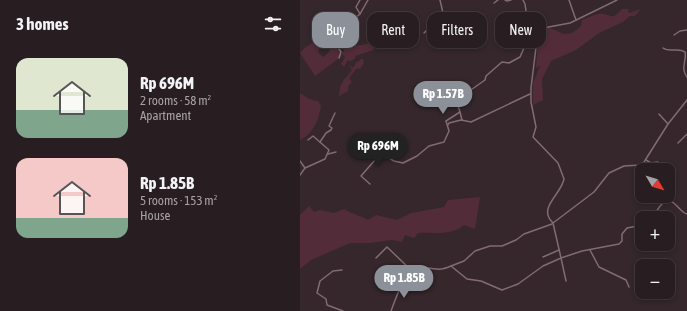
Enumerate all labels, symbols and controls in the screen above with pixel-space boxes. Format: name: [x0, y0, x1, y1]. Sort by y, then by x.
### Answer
chip: Buy: [312, 12, 359, 48]
chip: Rent: [367, 12, 419, 48]
chip: Filters: [427, 12, 487, 48]
chip: New: [495, 12, 546, 48]
icon: filters: [262, 13, 284, 35]
text: 3 homes: [16, 14, 69, 34]
text: Rp 696M: [140, 73, 194, 93]
icon: home: [48, 74, 96, 122]
pin: Rp 1.57B: [402, 81, 484, 115]
text: Rp 1.57B: [422, 86, 464, 101]
text: 2 rooms · 58 m²: [140, 93, 211, 108]
text: Apartment: [140, 108, 191, 123]
pin: Rp 696M: [341, 133, 415, 167]
text: Rp 696M: [357, 138, 399, 153]
north arrow: [635, 163, 675, 203]
map controls: [635, 163, 675, 299]
text: Rp 1.85B: [140, 173, 194, 193]
icon: home: [48, 174, 96, 222]
text: 5 rooms · 153 m²: [140, 193, 217, 208]
text: House: [140, 208, 170, 223]
button: +: [635, 211, 675, 251]
button: −: [635, 259, 675, 299]
pin: Rp 1.85B: [363, 265, 445, 299]
text: Rp 1.85B: [383, 270, 425, 285]

